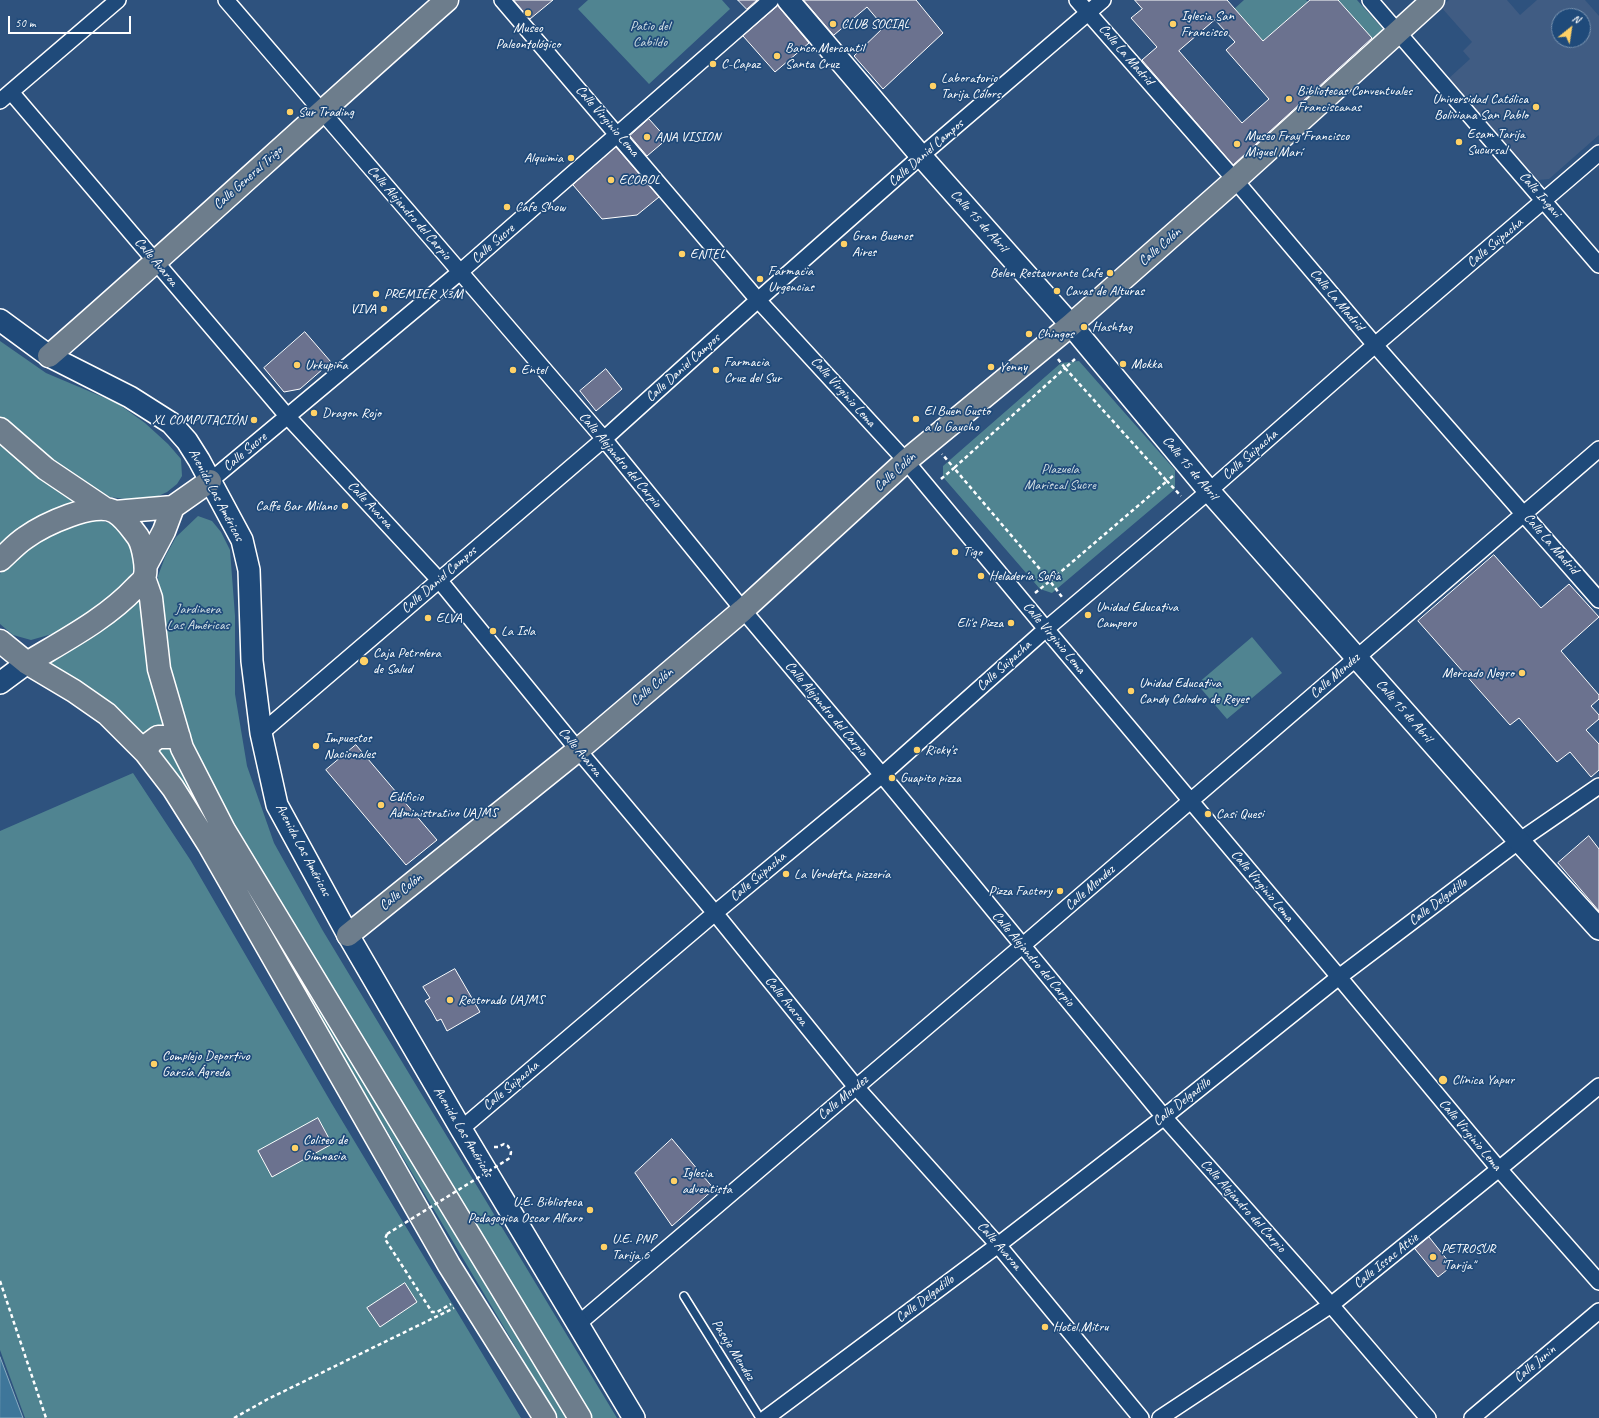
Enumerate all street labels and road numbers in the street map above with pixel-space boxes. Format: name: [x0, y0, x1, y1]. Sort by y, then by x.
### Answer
street label: Calle La Madrid: [1095, 21, 1157, 89]
street label: Calle Virginio Lema: [572, 82, 642, 160]
street label: Calle Daniel Campos: [885, 116, 967, 190]
street label: Calle General Trigo: [210, 143, 286, 213]
street label: Calle Alejandro del Carpio: [363, 162, 455, 264]
street label: Calle Ingavi: [1515, 169, 1565, 221]
street label: Calle 15 de Abril: [947, 186, 1011, 256]
street label: Calle Suipacha: [1464, 215, 1526, 271]
street label: Calle Sucre: [468, 221, 518, 267]
street label: Calle Colón: [1135, 224, 1185, 270]
street label: Calle Avaroa: [131, 234, 181, 290]
street label: Calle La Madrid: [1306, 266, 1368, 334]
street label: Calle Daniel Campos: [642, 330, 724, 406]
street label: Calle Virginio Lema: [807, 353, 879, 431]
street label: Calle Alejandro del Carpio: [575, 409, 665, 511]
street label: Calle Suipacha: [1219, 426, 1281, 484]
street label: Calle Sucre: [220, 429, 270, 475]
street label: Calle 15 de Abril: [1159, 433, 1221, 503]
street label: Avenida Las Américas: [185, 446, 247, 544]
street label: Calle Colón: [871, 449, 919, 495]
street label: Calle Avaroa: [344, 478, 396, 532]
street label: Calle La Madrid: [1520, 510, 1582, 578]
street label: Calle Daniel Campos: [398, 543, 480, 617]
street label: Calle Virginio Lema: [1019, 599, 1089, 677]
street label: Calle Suipacha: [973, 637, 1035, 695]
street label: Calle Mendez: [1307, 650, 1363, 702]
street label: Calle Alejandro del Carpio: [781, 658, 871, 760]
street label: Calle Colón: [627, 664, 677, 710]
street label: Calle 15 de Abril: [1372, 676, 1436, 746]
street label: Calle Avaroa: [555, 724, 605, 780]
street label: Avenida Las Américas: [272, 801, 334, 899]
street label: Calle Virginio Lema: [1227, 847, 1297, 925]
street label: Calle Suipacha: [727, 849, 789, 905]
street label: Calle Mendez: [1062, 862, 1118, 914]
street label: Calle Colón: [376, 870, 426, 914]
street label: Calle Delgadillo: [1405, 875, 1471, 929]
street label: Calle Alejandro del Carpio: [988, 908, 1078, 1010]
street label: Calle Avaroa: [761, 973, 811, 1029]
street label: Calle Suipacha: [480, 1058, 542, 1114]
street label: Calle Mendez: [814, 1072, 872, 1124]
street label: Calle Delgadillo: [1150, 1074, 1214, 1130]
street label: Avenida Las Américas: [429, 1084, 497, 1180]
street label: Calle Virginio Lema: [1435, 1096, 1505, 1174]
street label: Calle Alejandro del Carpio: [1197, 1156, 1289, 1256]
street label: Calle Avaroa: [973, 1218, 1025, 1274]
street label: Calle Issac Attie: [1350, 1230, 1422, 1292]
street label: Calle Delgadillo: [892, 1272, 958, 1326]
street label: Pasaje Mendez: [708, 1316, 758, 1384]
street label: Calle Junin: [1511, 1342, 1559, 1386]

